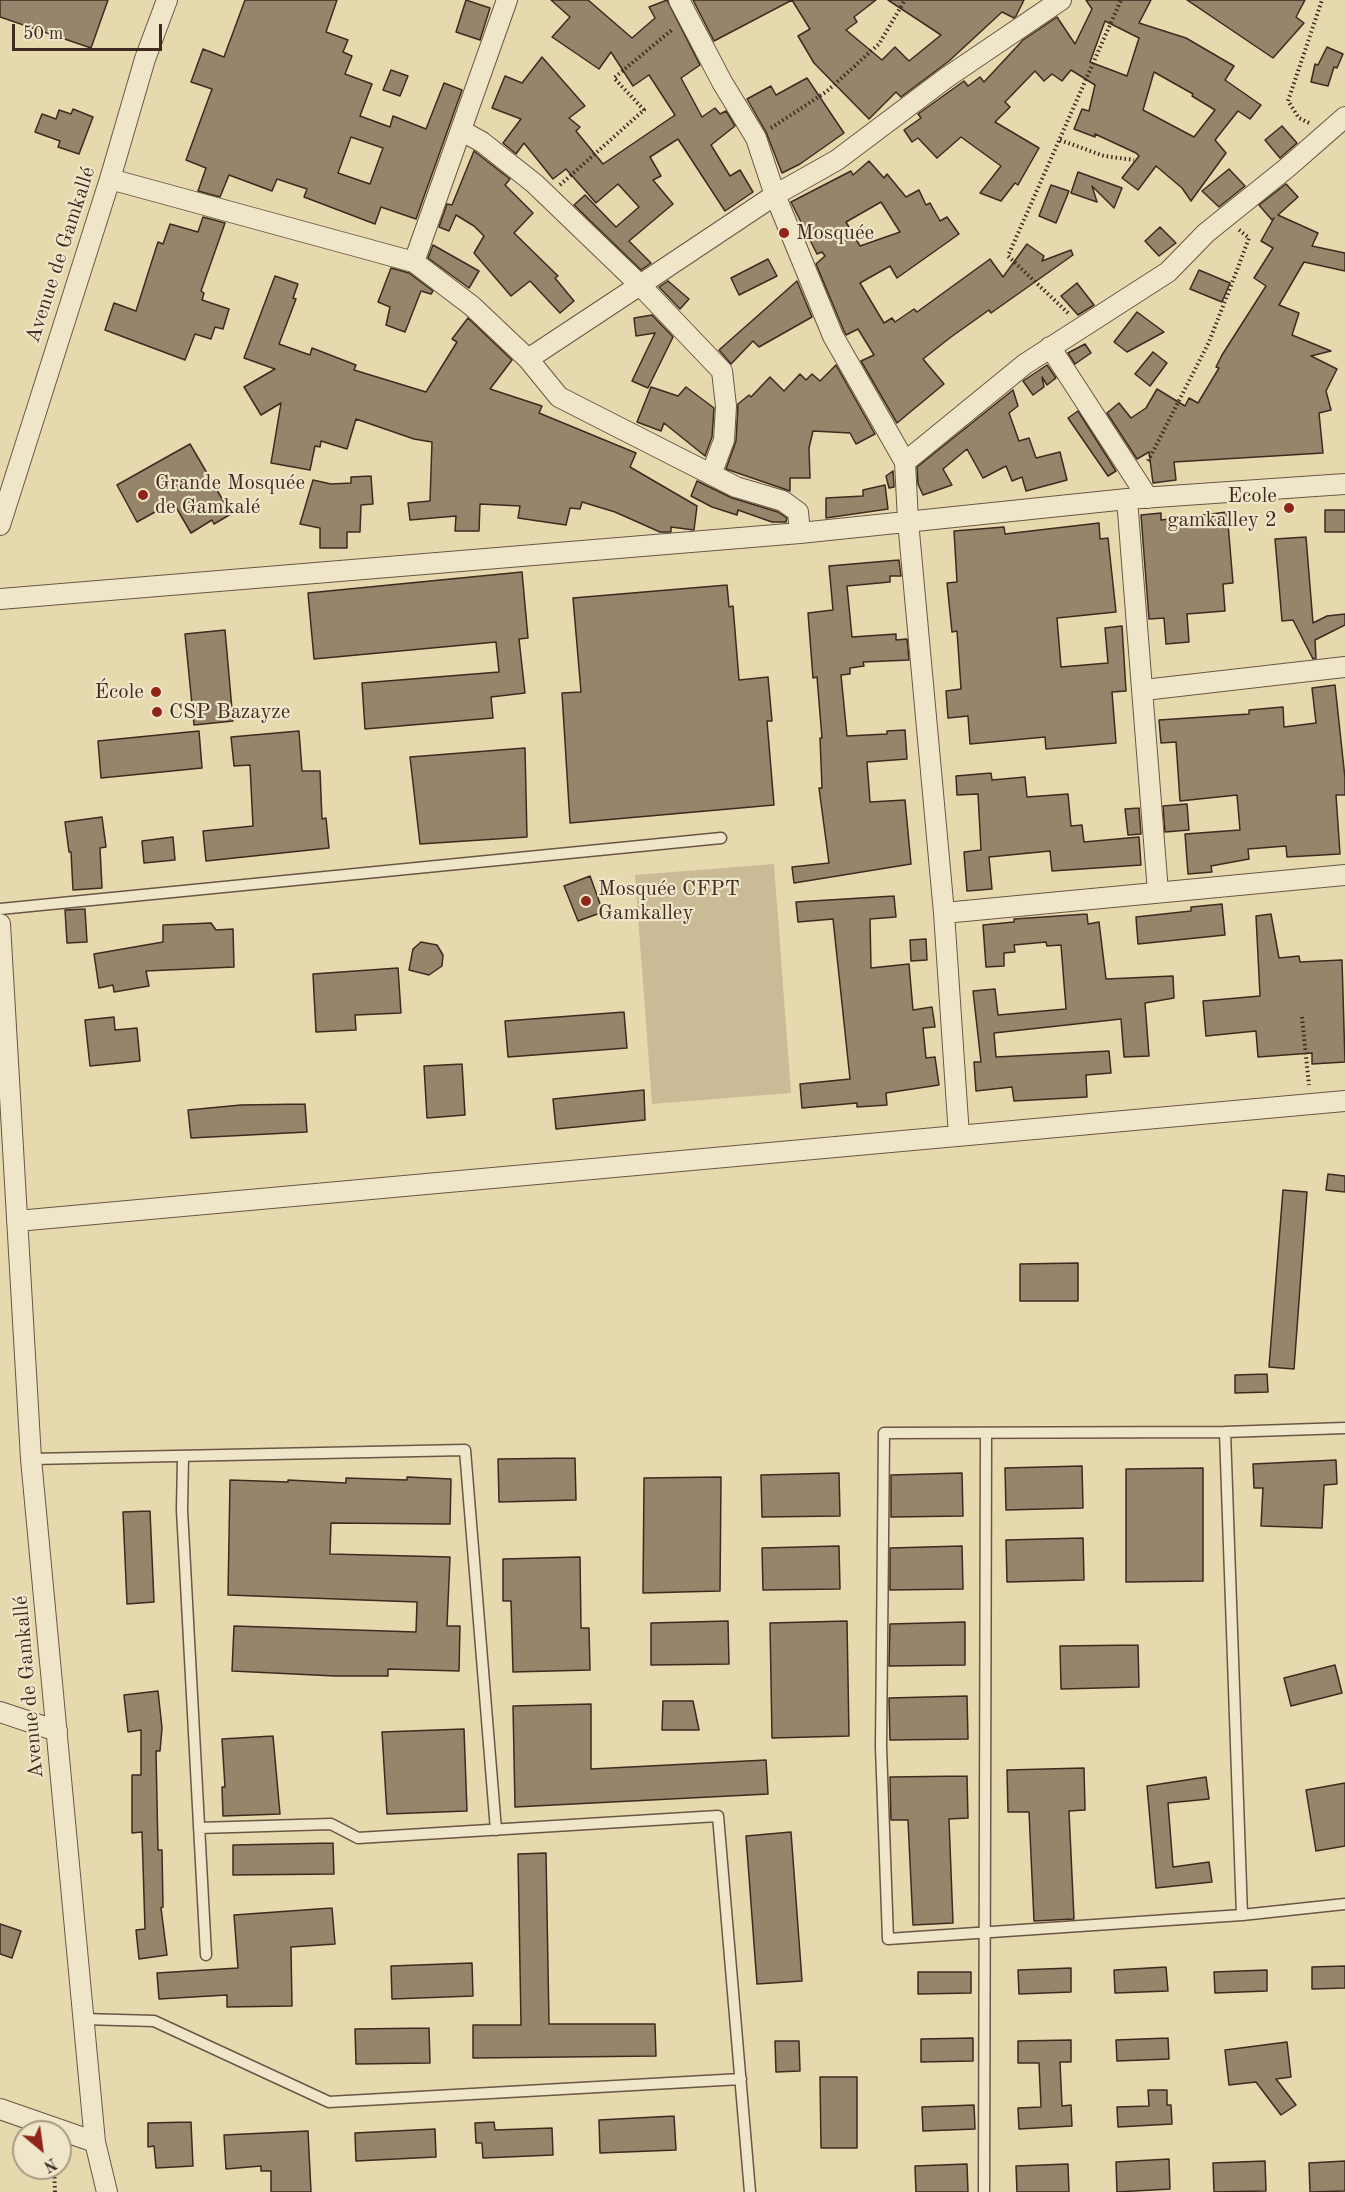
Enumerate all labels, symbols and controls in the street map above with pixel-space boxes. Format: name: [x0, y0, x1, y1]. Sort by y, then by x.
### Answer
scale bar: [15, 12, 165, 50]
text: 50 m: [23, 25, 63, 43]
street label: Avenue de Gamkallé: [21, 164, 101, 346]
place label: Mosquée: [796, 220, 874, 246]
marker: Mosquée: [777, 226, 791, 240]
place label: Grande Mosquée de Gamkalé: [155, 470, 305, 520]
place label: Ecole gamkalley 2: [1167, 483, 1277, 533]
marker: Grande Mosquée de Gamkalé: [136, 488, 150, 502]
marker: Ecole gamkalley 2: [1282, 501, 1296, 515]
place label: École: [95, 679, 144, 705]
marker: École: [149, 685, 163, 699]
place label: CSP Bazayze: [169, 699, 290, 725]
marker: CSP Bazayze: [150, 705, 164, 719]
place label: Mosquée CFPT Gamkalley: [598, 876, 740, 926]
marker: Mosquée CFPT Gamkalley: [579, 894, 593, 908]
street label: Avenue de Gamkallé: [8, 1594, 50, 1780]
north arrow: [12, 2120, 72, 2180]
text: N: [41, 2154, 59, 2174]

